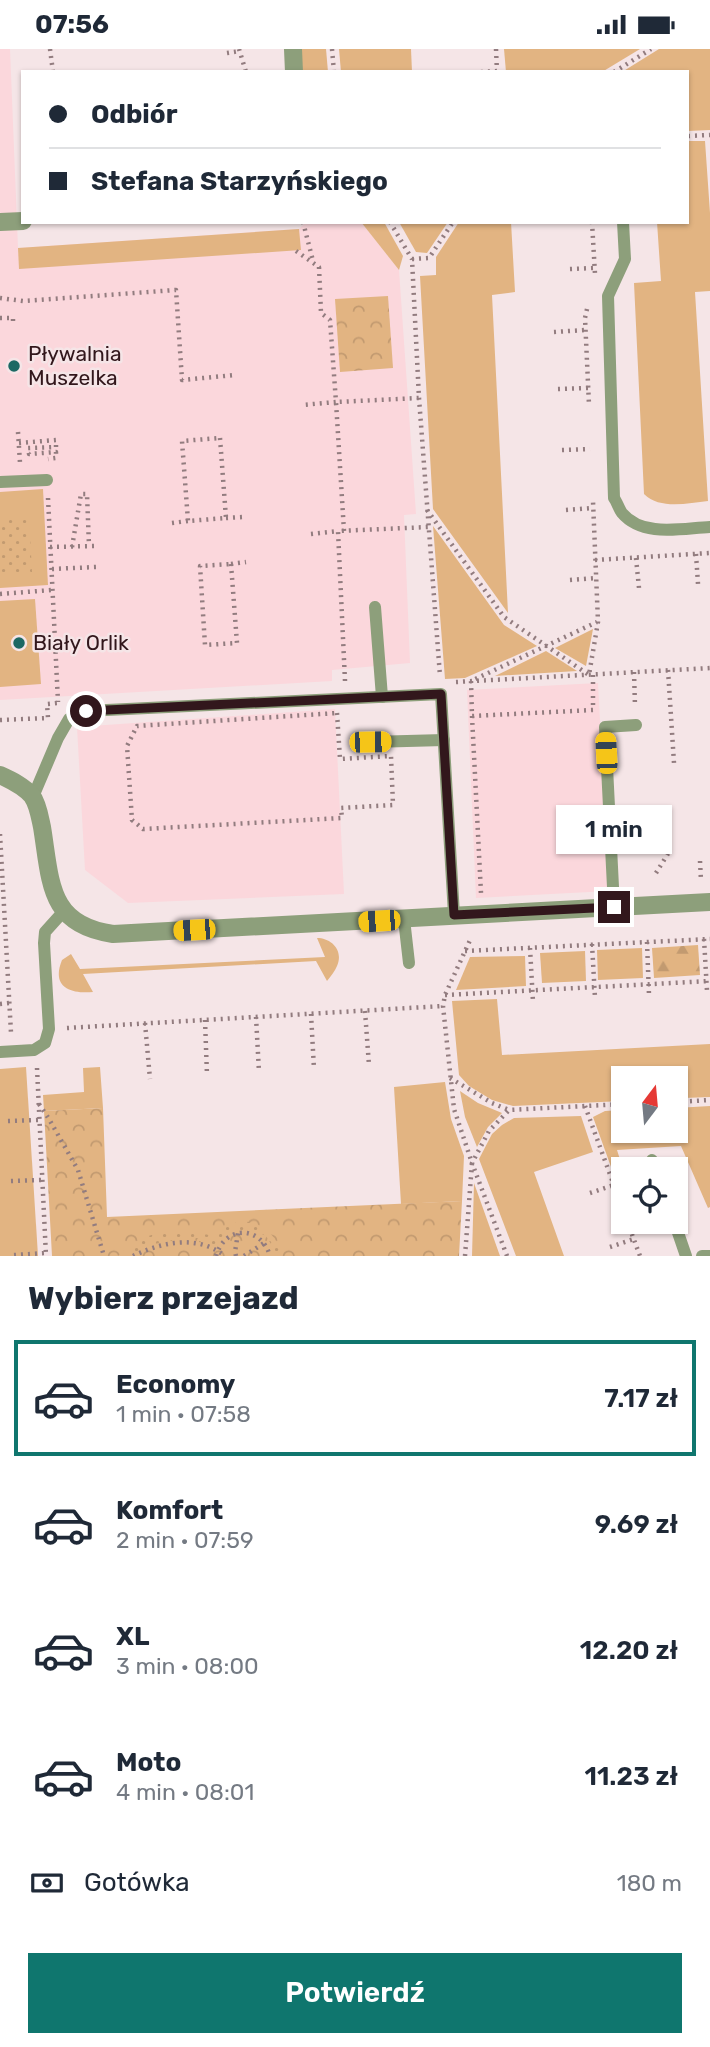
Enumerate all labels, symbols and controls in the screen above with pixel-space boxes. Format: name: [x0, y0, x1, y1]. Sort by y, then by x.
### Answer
text: 07:56: [35, 9, 109, 40]
text: Odbiór: [91, 99, 177, 130]
text: Stefana Starzyńskiego: [91, 166, 388, 197]
place label: Pływalnia Muszelka: [28, 341, 122, 390]
marker: Pływalnia Muszelka: [6, 358, 22, 374]
place label: Biały Orlik: [33, 630, 129, 655]
marker: Biały Orlik: [11, 635, 27, 651]
route start: [70, 695, 102, 727]
car: [349, 731, 392, 753]
car: [595, 731, 618, 775]
callout: 1 min: [556, 805, 672, 855]
text: 1 min: [585, 815, 643, 843]
route end: [598, 891, 630, 923]
car: [358, 909, 401, 933]
car: [173, 918, 216, 942]
north arrow: [611, 1066, 688, 1143]
map controls: [611, 1066, 688, 1234]
button: locate: [611, 1157, 688, 1234]
text: Wybierz przejazd: [28, 1279, 299, 1317]
icon: car: [32, 1367, 95, 1430]
text: Economy: [116, 1369, 235, 1400]
text: 7.17 zł: [604, 1383, 678, 1414]
text: 1 min · 07:58: [116, 1400, 251, 1428]
icon: car: [32, 1493, 95, 1556]
text: Komfort: [116, 1495, 223, 1526]
text: 9.69 zł: [595, 1509, 678, 1540]
text: 2 min · 07:59: [116, 1526, 254, 1554]
icon: car: [32, 1619, 95, 1682]
text: XL: [116, 1621, 149, 1652]
text: 12.20 zł: [580, 1635, 678, 1666]
text: 3 min · 08:00: [116, 1652, 259, 1680]
icon: car: [32, 1745, 95, 1808]
text: Moto: [116, 1747, 181, 1778]
text: 11.23 zł: [584, 1761, 678, 1792]
text: 4 min · 08:01: [116, 1778, 254, 1806]
icon: cash: [28, 1864, 66, 1902]
text: Gotówka: [84, 1867, 190, 1898]
text: 180 m: [617, 1869, 682, 1897]
button: Potwierdź: [28, 1953, 682, 2033]

